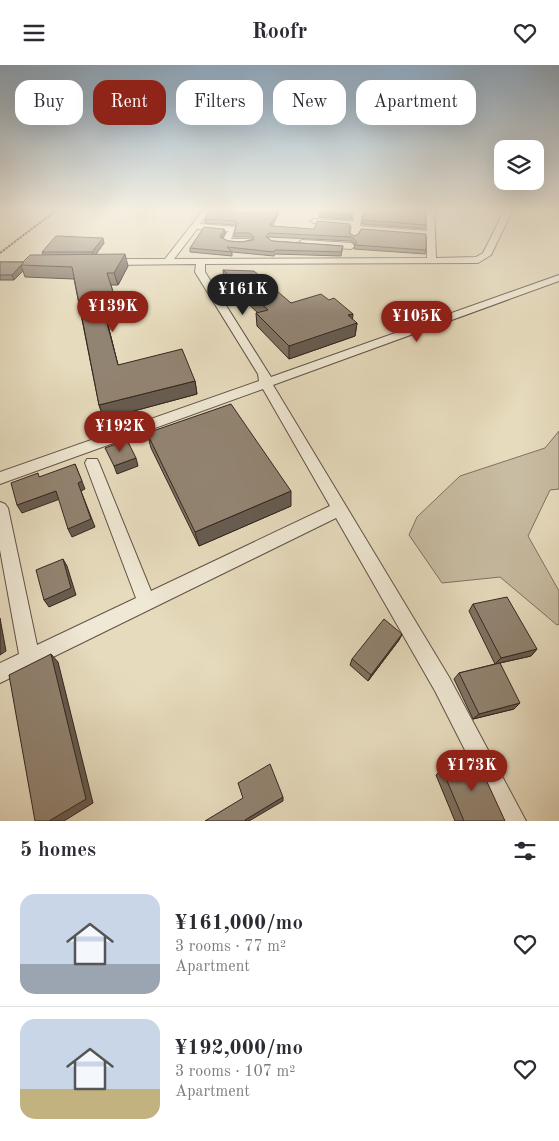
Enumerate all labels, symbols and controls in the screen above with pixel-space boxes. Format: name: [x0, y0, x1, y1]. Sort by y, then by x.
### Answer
icon: menu: [20, 19, 48, 47]
icon: heart: [511, 19, 539, 47]
text: Roofr: [252, 21, 307, 43]
chip: Buy: [15, 80, 83, 125]
chip: Rent: [93, 80, 166, 125]
chip: Filters: [176, 80, 263, 125]
chip: New: [273, 80, 346, 125]
chip: Apartment: [356, 80, 476, 125]
map controls: [494, 140, 544, 190]
button: layers: [494, 140, 544, 190]
pin: ¥161K: [208, 273, 278, 316]
text: ¥161K: [218, 282, 268, 298]
pin: ¥139K: [78, 291, 148, 333]
text: ¥139K: [88, 299, 138, 315]
pin: ¥105K: [382, 301, 452, 343]
text: ¥105K: [392, 309, 442, 325]
pin: ¥192K: [85, 411, 155, 453]
text: ¥192K: [95, 419, 145, 435]
pin: ¥173K: [437, 749, 507, 792]
text: ¥173K: [447, 758, 497, 774]
icon: filters: [511, 837, 539, 865]
text: 5 homes: [20, 840, 96, 861]
text: ¥161,000/mo: [175, 913, 303, 934]
icon: home: [60, 914, 120, 974]
icon: heart: [511, 930, 539, 958]
text: 3 rooms · 77 m²: [175, 939, 286, 955]
text: Apartment: [175, 959, 250, 975]
text: ¥192,000/mo: [175, 1038, 303, 1059]
icon: home: [60, 1039, 120, 1099]
icon: heart: [511, 1055, 539, 1083]
text: 3 rooms · 107 m²: [175, 1064, 295, 1080]
text: Apartment: [175, 1084, 250, 1100]

